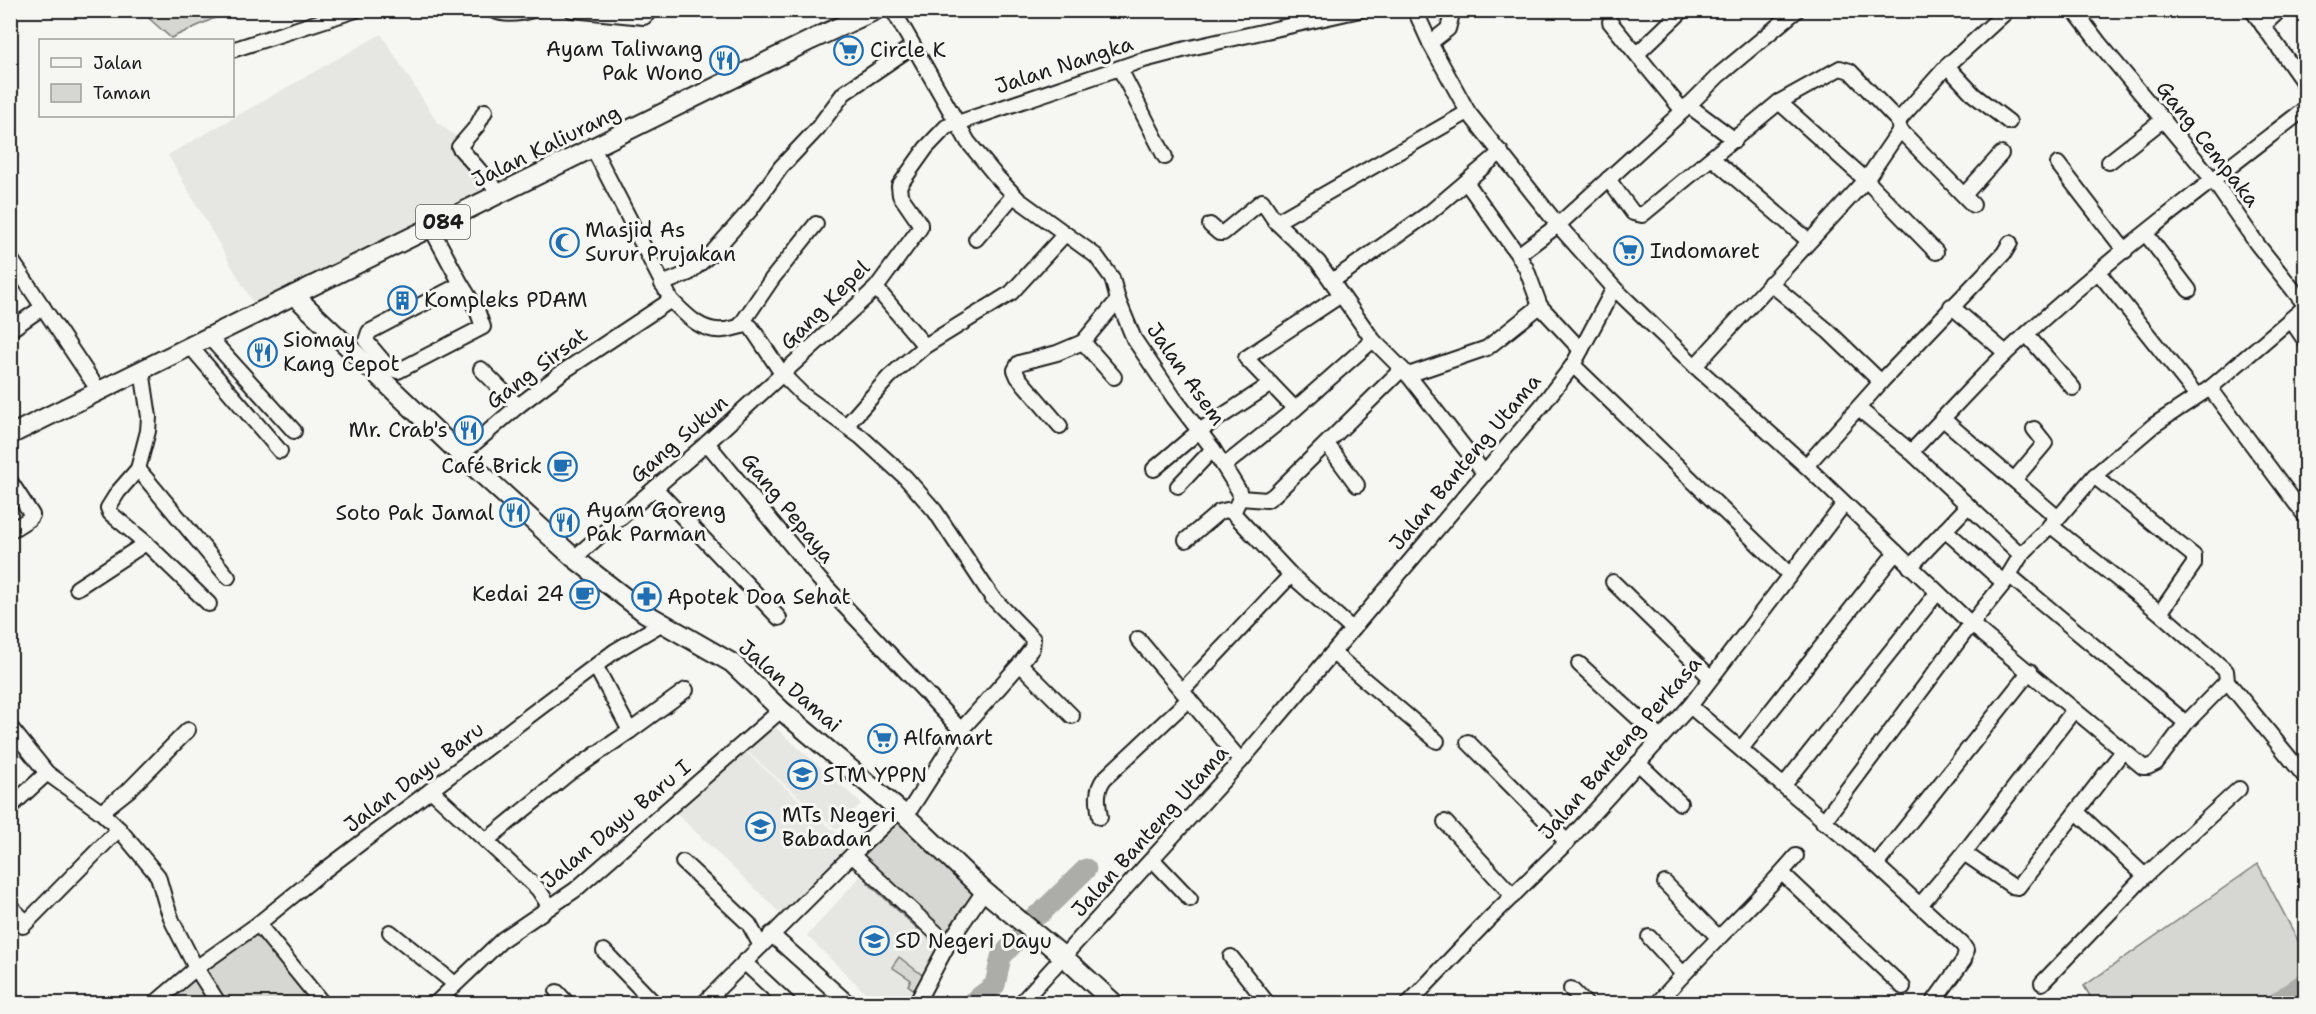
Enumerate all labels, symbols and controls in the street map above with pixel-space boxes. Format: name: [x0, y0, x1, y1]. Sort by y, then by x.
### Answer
street label: Jalan Nangka: [991, 30, 1137, 100]
supermarket icon: Circle K: [833, 34, 865, 66]
place label: Ayam Taliwang Pak Wono: [546, 35, 703, 87]
place label: Circle K: [870, 36, 946, 64]
legend: [39, 39, 234, 117]
restaurant icon: Ayam Taliwang Pak Wono: [708, 45, 740, 77]
text: Jalan: [93, 51, 142, 75]
street label: Gang Cempaka: [2150, 75, 2266, 213]
text: Taman: [93, 81, 151, 105]
street label: Jalan Kaliurang: [467, 98, 625, 194]
road number: 084: [416, 205, 470, 239]
place label: Masjid As Surur Prujakan: [585, 216, 736, 268]
mosque icon: Masjid As Surur Prujakan: [548, 226, 580, 258]
supermarket icon: Indomaret: [1613, 235, 1645, 267]
place label: Indomaret: [1650, 237, 1760, 265]
street label: Gang Kepel: [774, 254, 876, 356]
building icon: Kompleks PDAM: [387, 284, 419, 316]
place label: Kompleks PDAM: [424, 286, 588, 314]
street label: Jalan Asem: [1140, 317, 1232, 431]
street label: Gang Sirsat: [481, 321, 593, 415]
place label: Siomay Kang Cepot: [283, 326, 400, 378]
restaurant icon: Siomay Kang Cepot: [246, 336, 278, 368]
street label: Jalan Banteng Utama: [1383, 368, 1547, 556]
street label: Gang Sukun: [624, 389, 734, 489]
restaurant icon: Mr. Crab's: [453, 414, 485, 446]
place label: Mr. Crab's: [349, 416, 448, 444]
street label: Gang Pepaya: [735, 447, 841, 569]
cafe icon: Café Brick: [547, 450, 579, 482]
place label: Café Brick: [441, 452, 542, 480]
place label: Ayam Goreng Pak Parman: [586, 496, 726, 548]
restaurant icon: Soto Pak Jamal: [499, 497, 531, 529]
place label: Soto Pak Jamal: [335, 499, 495, 527]
restaurant icon: Ayam Goreng Pak Parman: [549, 506, 581, 538]
cafe icon: Kedai 24: [569, 578, 601, 610]
place label: Kedai 24: [472, 580, 564, 608]
pharmacy icon: Apotek Doa Sehat: [630, 581, 662, 613]
place label: Apotek Doa Sehat: [667, 583, 851, 611]
street label: Jalan Damai: [732, 633, 848, 739]
street label: Jalan Banteng Perkasa: [1532, 650, 1708, 846]
street label: Jalan Dayu Baru: [338, 715, 490, 839]
supermarket icon: Alfamart: [866, 722, 898, 754]
place label: Alfamart: [903, 724, 993, 752]
street label: Jalan Banteng Utama: [1065, 739, 1235, 923]
street label: Jalan Dayu Baru I: [535, 753, 697, 895]
school or university icon: STM YPPN: [786, 759, 818, 791]
place label: STM YPPN: [823, 761, 927, 789]
place label: MTs Negeri Babadan: [782, 801, 896, 853]
school or university icon: MTs Negeri Babadan: [745, 811, 777, 843]
school or university icon: SD Negeri Dayu: [858, 925, 890, 957]
place label: SD Negeri Dayu: [895, 927, 1052, 955]

